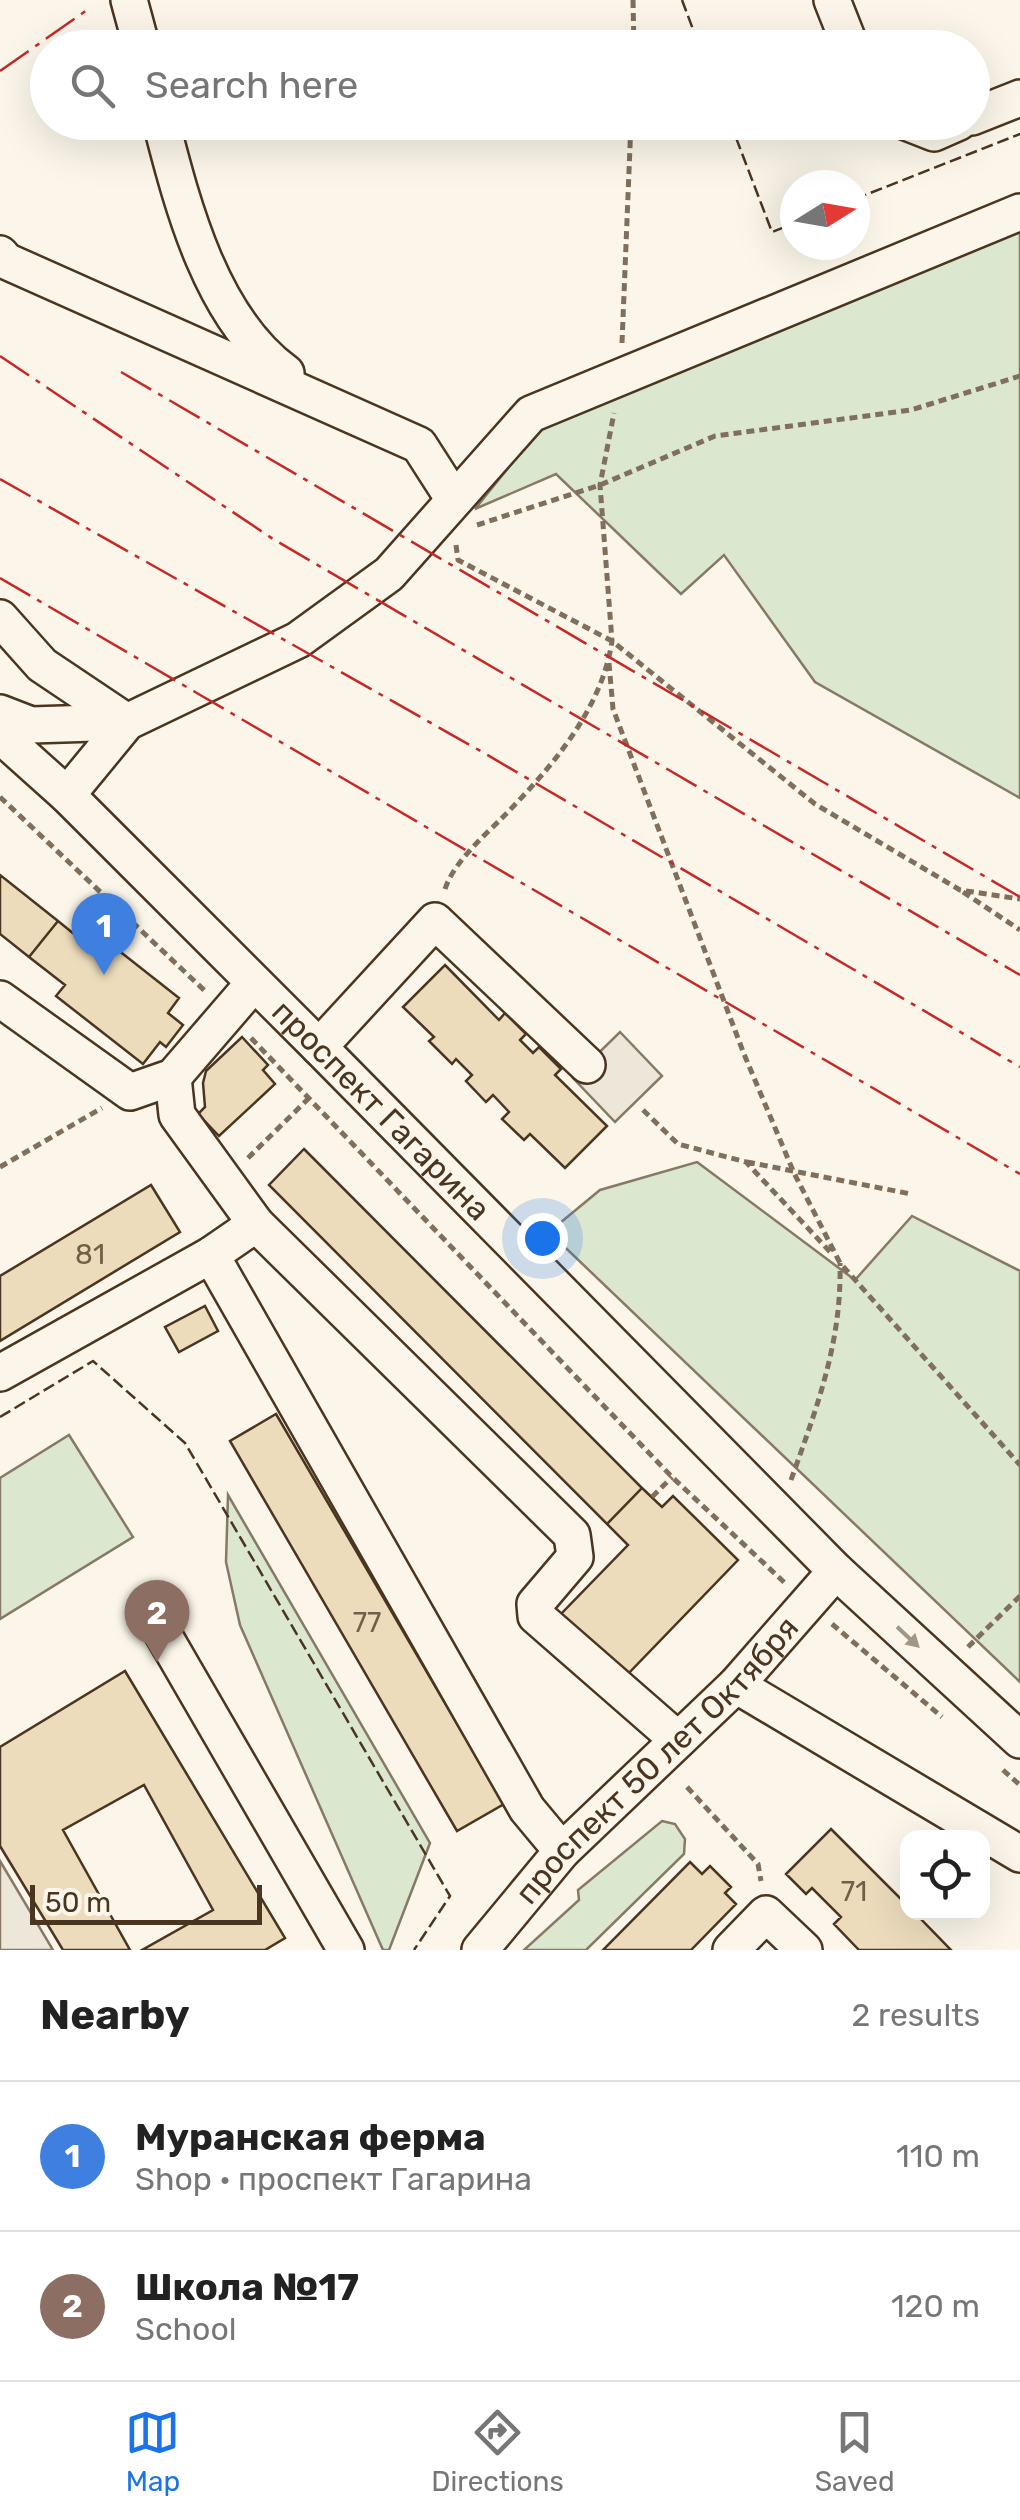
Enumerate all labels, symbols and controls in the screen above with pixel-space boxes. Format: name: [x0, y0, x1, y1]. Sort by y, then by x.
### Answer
search box: [30, 30, 990, 140]
icon: search: [65, 58, 120, 113]
text: Search here: [145, 62, 358, 108]
north arrow: [780, 170, 870, 260]
pin: 1: [72, 892, 136, 975]
street label: проспект Гагарина: [264, 992, 498, 1228]
your location: [517, 1213, 568, 1264]
house number: 81: [75, 1238, 105, 1271]
pin: 2: [124, 1580, 190, 1662]
house number: 77: [353, 1606, 381, 1639]
street label: проспект 50 лет Октября: [507, 1609, 806, 1911]
one-way arrow: [896, 1625, 920, 1648]
map controls: [900, 1830, 990, 1920]
button: locate: [900, 1830, 990, 1920]
house number: 71: [841, 1875, 867, 1908]
scale bar: [30, 1880, 262, 1924]
text: 50 m: [45, 1886, 111, 1919]
text: Nearby: [40, 1990, 190, 2040]
text: 2 results: [851, 1996, 980, 2034]
text: Муранская ферма: [135, 2114, 486, 2160]
text: 1: [65, 2137, 80, 2175]
text: 110 m: [896, 2137, 980, 2175]
text: Shop · проспект Гагарина: [135, 2160, 532, 2198]
text: Школа №17: [135, 2264, 359, 2310]
text: 2: [62, 2287, 83, 2325]
text: 120 m: [891, 2287, 980, 2325]
text: School: [135, 2310, 237, 2348]
tab: Map: [125, 2405, 180, 2498]
tab: Directions: [431, 2405, 564, 2498]
tab: Saved: [815, 2405, 895, 2498]

